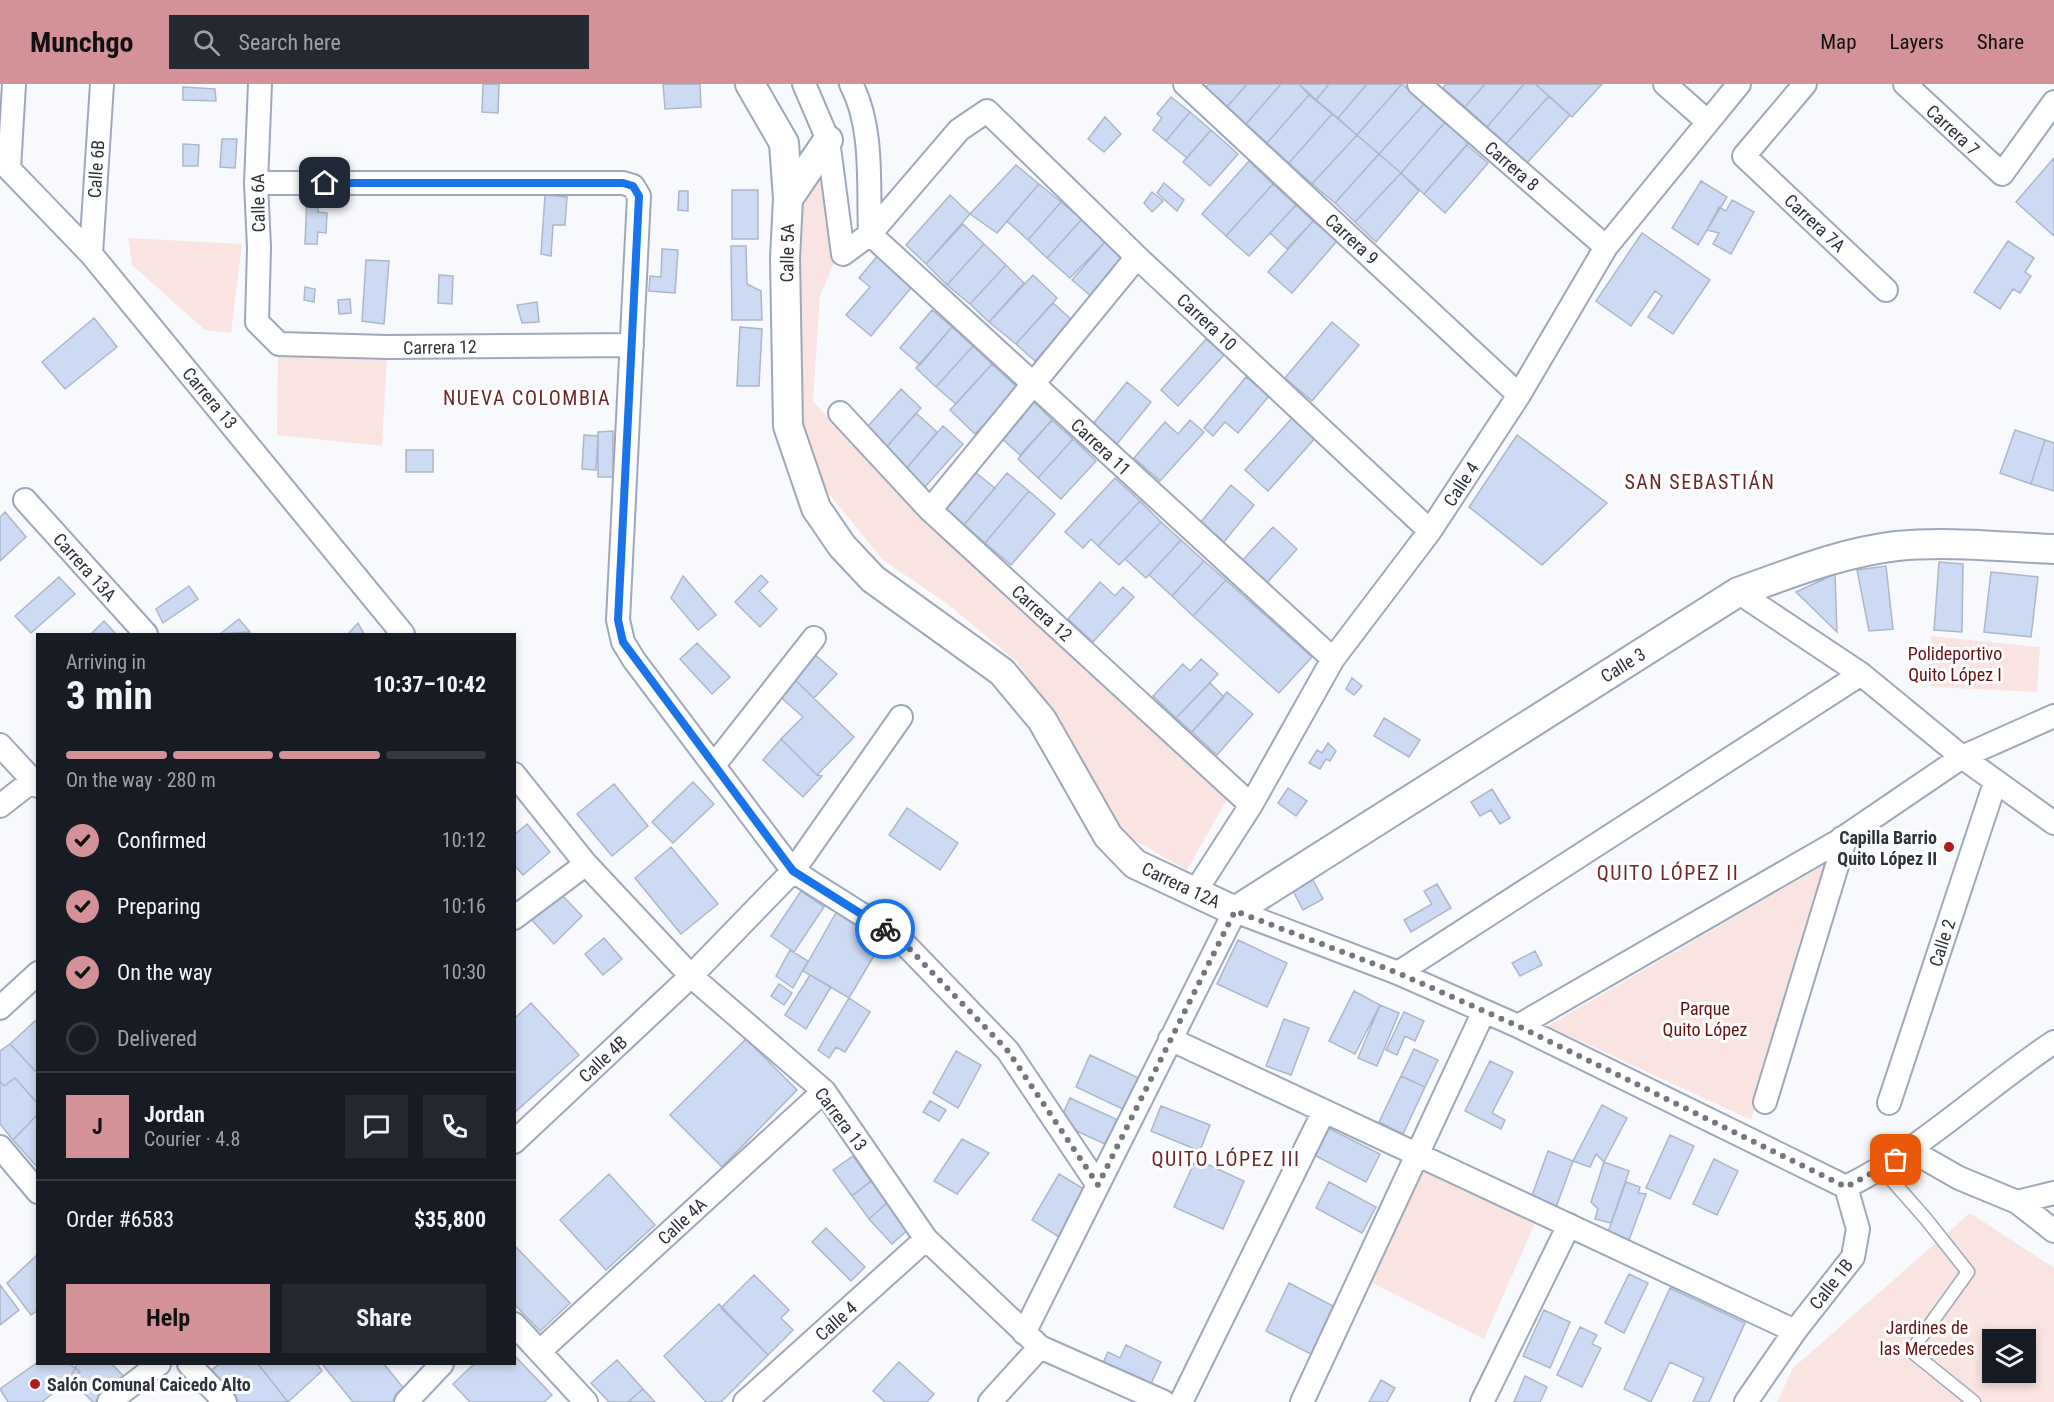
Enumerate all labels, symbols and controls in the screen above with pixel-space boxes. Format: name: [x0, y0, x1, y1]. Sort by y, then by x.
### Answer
search box: [169, 15, 589, 69]
text: Munchgo: [30, 26, 133, 59]
icon: search: [190, 26, 223, 59]
text: Search here: [238, 30, 341, 55]
text: Map: [1820, 30, 1857, 54]
text: Layers: [1890, 30, 1944, 54]
text: Share: [1977, 30, 2024, 54]
street label: Carrera 7: [1922, 100, 1984, 160]
street label: Carrera 8: [1481, 137, 1543, 195]
street label: Calle 6B: [83, 139, 109, 199]
pin: [299, 157, 350, 208]
icon: home: [308, 166, 341, 199]
street label: Calle 6A: [247, 173, 269, 233]
street label: Carrera 7A: [1780, 190, 1850, 257]
street label: Carrera 9: [1321, 209, 1383, 269]
street label: Calle 5A: [776, 223, 798, 283]
street label: Carrera 10: [1173, 289, 1241, 355]
street label: Carrera 12: [403, 336, 477, 358]
street label: Carrera 13: [178, 363, 242, 433]
district label: NUEVA COLOMBIA: [443, 386, 611, 410]
street label: Carrera 11: [1067, 414, 1135, 480]
street label: Calle 4: [1439, 458, 1483, 510]
district label: SAN SEBASTIÁN: [1624, 470, 1776, 494]
street label: Carrera 13A: [49, 529, 121, 606]
street label: Carrera 12: [1008, 581, 1076, 646]
street label: Calle 3: [1597, 643, 1649, 687]
park label: Polideportivo Quito López I: [1908, 643, 2002, 685]
text: Arriving in: [66, 650, 146, 674]
text: 10:37–10:42: [373, 672, 486, 697]
text: 3 min: [66, 673, 153, 719]
text: On the way · 280 m: [66, 768, 216, 792]
icon: check: [66, 824, 99, 857]
place label: Capilla Barrio Quito López II: [1837, 827, 1937, 869]
text: Confirmed: [117, 828, 206, 853]
text: 10:12: [442, 828, 486, 852]
marker: Capilla Barrio Quito López II: [1942, 840, 1956, 854]
street label: Carrera 12A: [1138, 858, 1224, 913]
district label: QUITO LÓPEZ II: [1597, 861, 1739, 885]
icon: check: [66, 890, 99, 923]
text: Preparing: [117, 894, 201, 919]
text: 10:16: [442, 894, 486, 918]
courier: [855, 899, 915, 959]
icon: bike: [869, 913, 902, 946]
street label: Calle 2: [1925, 917, 1960, 969]
icon: check: [66, 956, 99, 989]
text: On the way: [117, 960, 212, 985]
text: 10:30: [442, 960, 486, 984]
park label: Parque Quito López: [1663, 998, 1747, 1040]
text: Delivered: [117, 1026, 197, 1051]
street label: Calle 4B: [574, 1031, 632, 1087]
street label: Carrera 13: [810, 1083, 872, 1155]
button: chat: [345, 1095, 408, 1158]
button: phone: [423, 1095, 486, 1158]
text: Jordan: [144, 1102, 205, 1127]
text: J: [92, 1114, 103, 1139]
text: Courier · 4.8: [144, 1127, 240, 1151]
pin: [1870, 1134, 1921, 1185]
icon: bag: [1879, 1143, 1912, 1176]
district label: QUITO LÓPEZ III: [1151, 1147, 1301, 1171]
street label: Calle 4A: [653, 1193, 711, 1249]
text: Order #6583: [66, 1207, 174, 1232]
text: $35,800: [414, 1207, 486, 1232]
street label: Calle 1B: [1805, 1255, 1857, 1313]
button: Help: [66, 1284, 270, 1353]
button: Share: [282, 1284, 486, 1353]
street label: Calle 4: [811, 1297, 861, 1345]
park label: Jardines de las Mercedes: [1880, 1317, 1974, 1359]
map controls: [1982, 1329, 2036, 1383]
button: layers: [1982, 1329, 2036, 1383]
place label: Salón Comunal Caicedo Alto: [47, 1374, 251, 1395]
marker: Salón Comunal Caicedo Alto: [28, 1377, 42, 1391]

